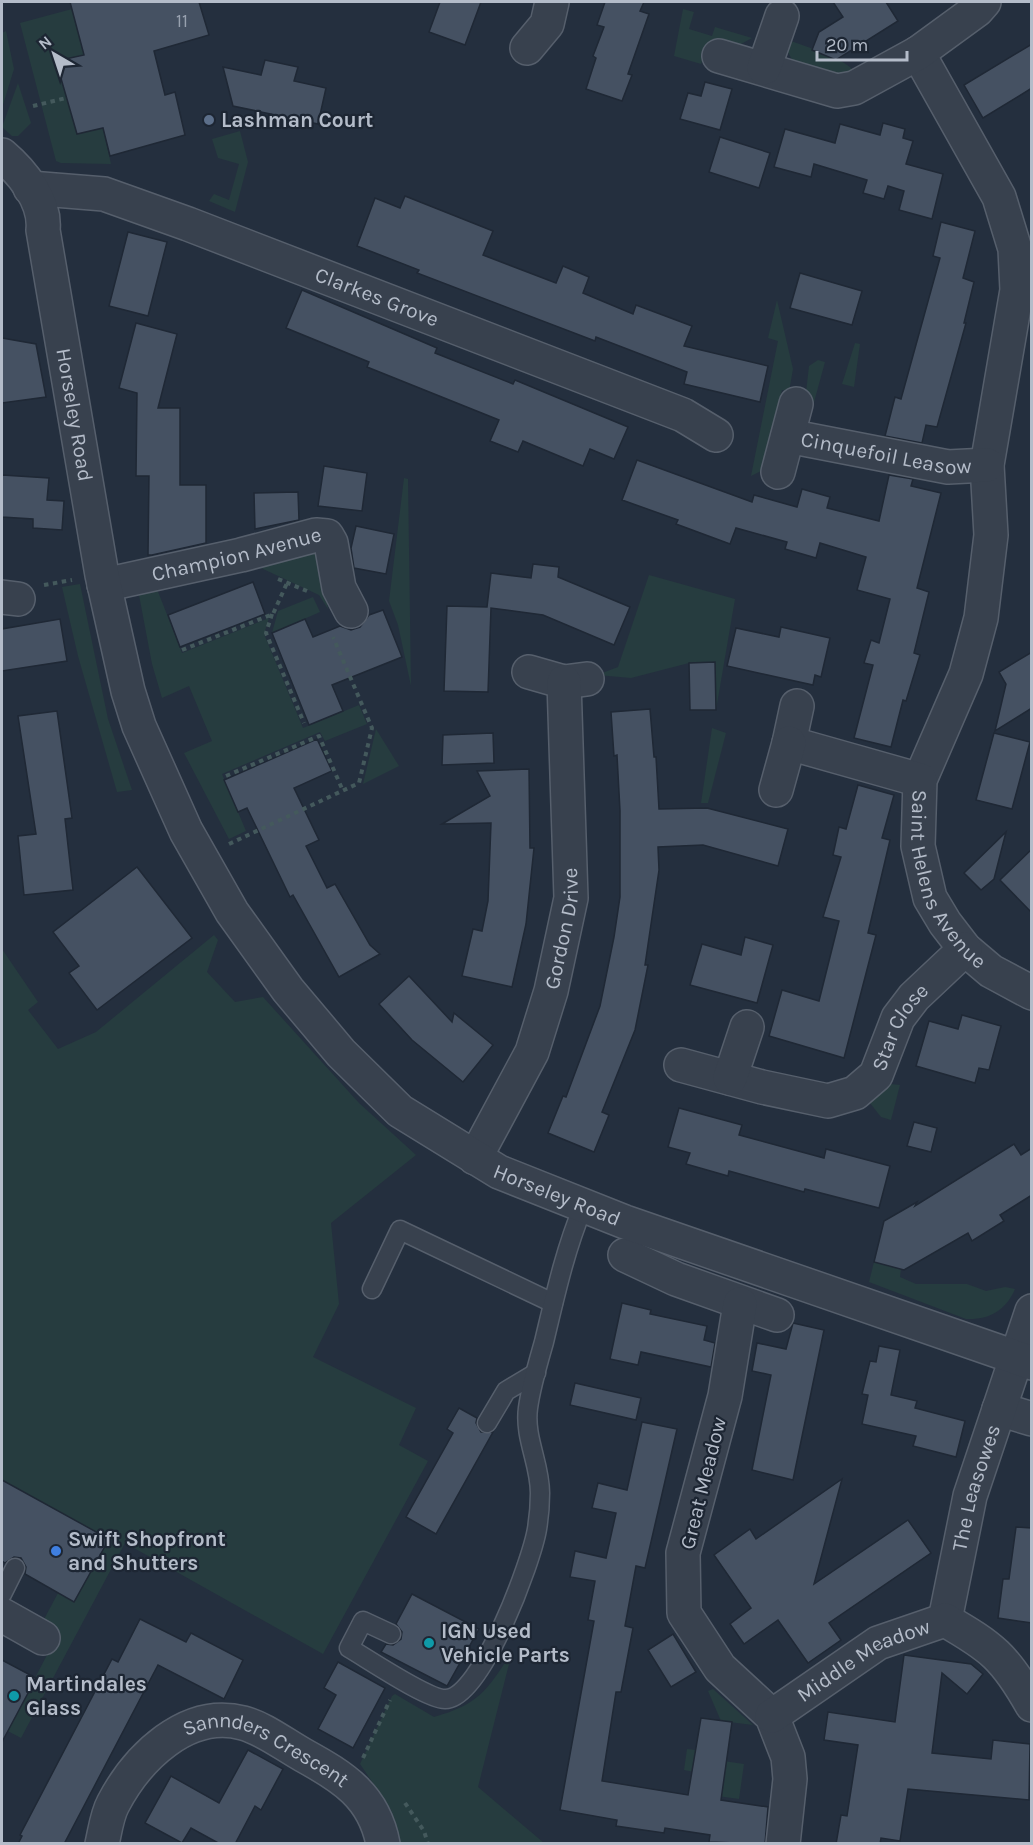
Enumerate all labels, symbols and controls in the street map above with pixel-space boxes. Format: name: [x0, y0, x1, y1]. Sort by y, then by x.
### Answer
house number: 11: [176, 10, 188, 32]
north arrow: [24, 24, 84, 84]
scale bar: [817, 24, 907, 62]
text: N: [34, 32, 55, 54]
text: 20 m: [826, 34, 868, 56]
place label: Lashman Court: [221, 108, 373, 132]
marker: Lashman Court: [202, 113, 216, 127]
street label: Clarkes Grove: [312, 262, 442, 332]
street label: Horseley Road: [51, 346, 98, 483]
street label: Cinquefoil Leasow: [799, 427, 972, 479]
street label: Champion Avenue: [149, 522, 324, 586]
street label: Saint Helens Avenue: [906, 789, 991, 974]
street label: Gordon Drive: [540, 867, 583, 991]
street label: Star Close: [867, 978, 933, 1074]
street label: Horseley Road: [490, 1159, 624, 1231]
street label: Great Meadow: [675, 1414, 731, 1552]
street label: The Leasowes: [947, 1421, 1005, 1553]
place label: Swift Shopfront and Shutters: [68, 1527, 226, 1575]
marker: Swift Shopfront and Shutters: [49, 1544, 63, 1558]
street label: Middle Meadow: [792, 1614, 933, 1707]
place label: IGN Used Vehicle Parts: [441, 1619, 570, 1667]
marker: IGN Used Vehicle Parts: [422, 1636, 436, 1650]
place label: Martindales Glass: [26, 1672, 147, 1720]
marker: Martindales Glass: [7, 1689, 21, 1703]
street label: Sannders Crescent: [179, 1708, 354, 1792]

